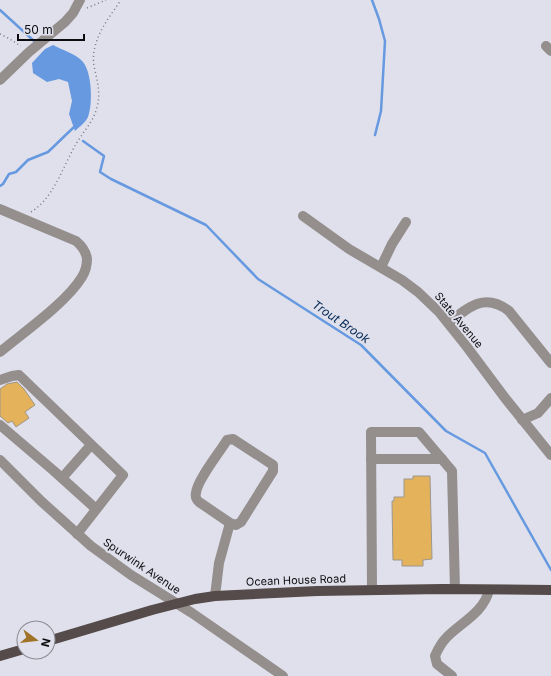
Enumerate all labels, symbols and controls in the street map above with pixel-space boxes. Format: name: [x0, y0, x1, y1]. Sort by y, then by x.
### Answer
scale bar: [18, 16, 84, 42]
text: 50 m: [24, 22, 53, 37]
street label: State Avenue: [432, 289, 486, 351]
water label: Trout Brook: [310, 297, 373, 347]
street label: Spurwink Avenue: [101, 535, 183, 597]
street label: Ocean House Road: [246, 571, 346, 589]
north arrow: [16, 620, 56, 660]
text: N: [38, 637, 54, 648]

